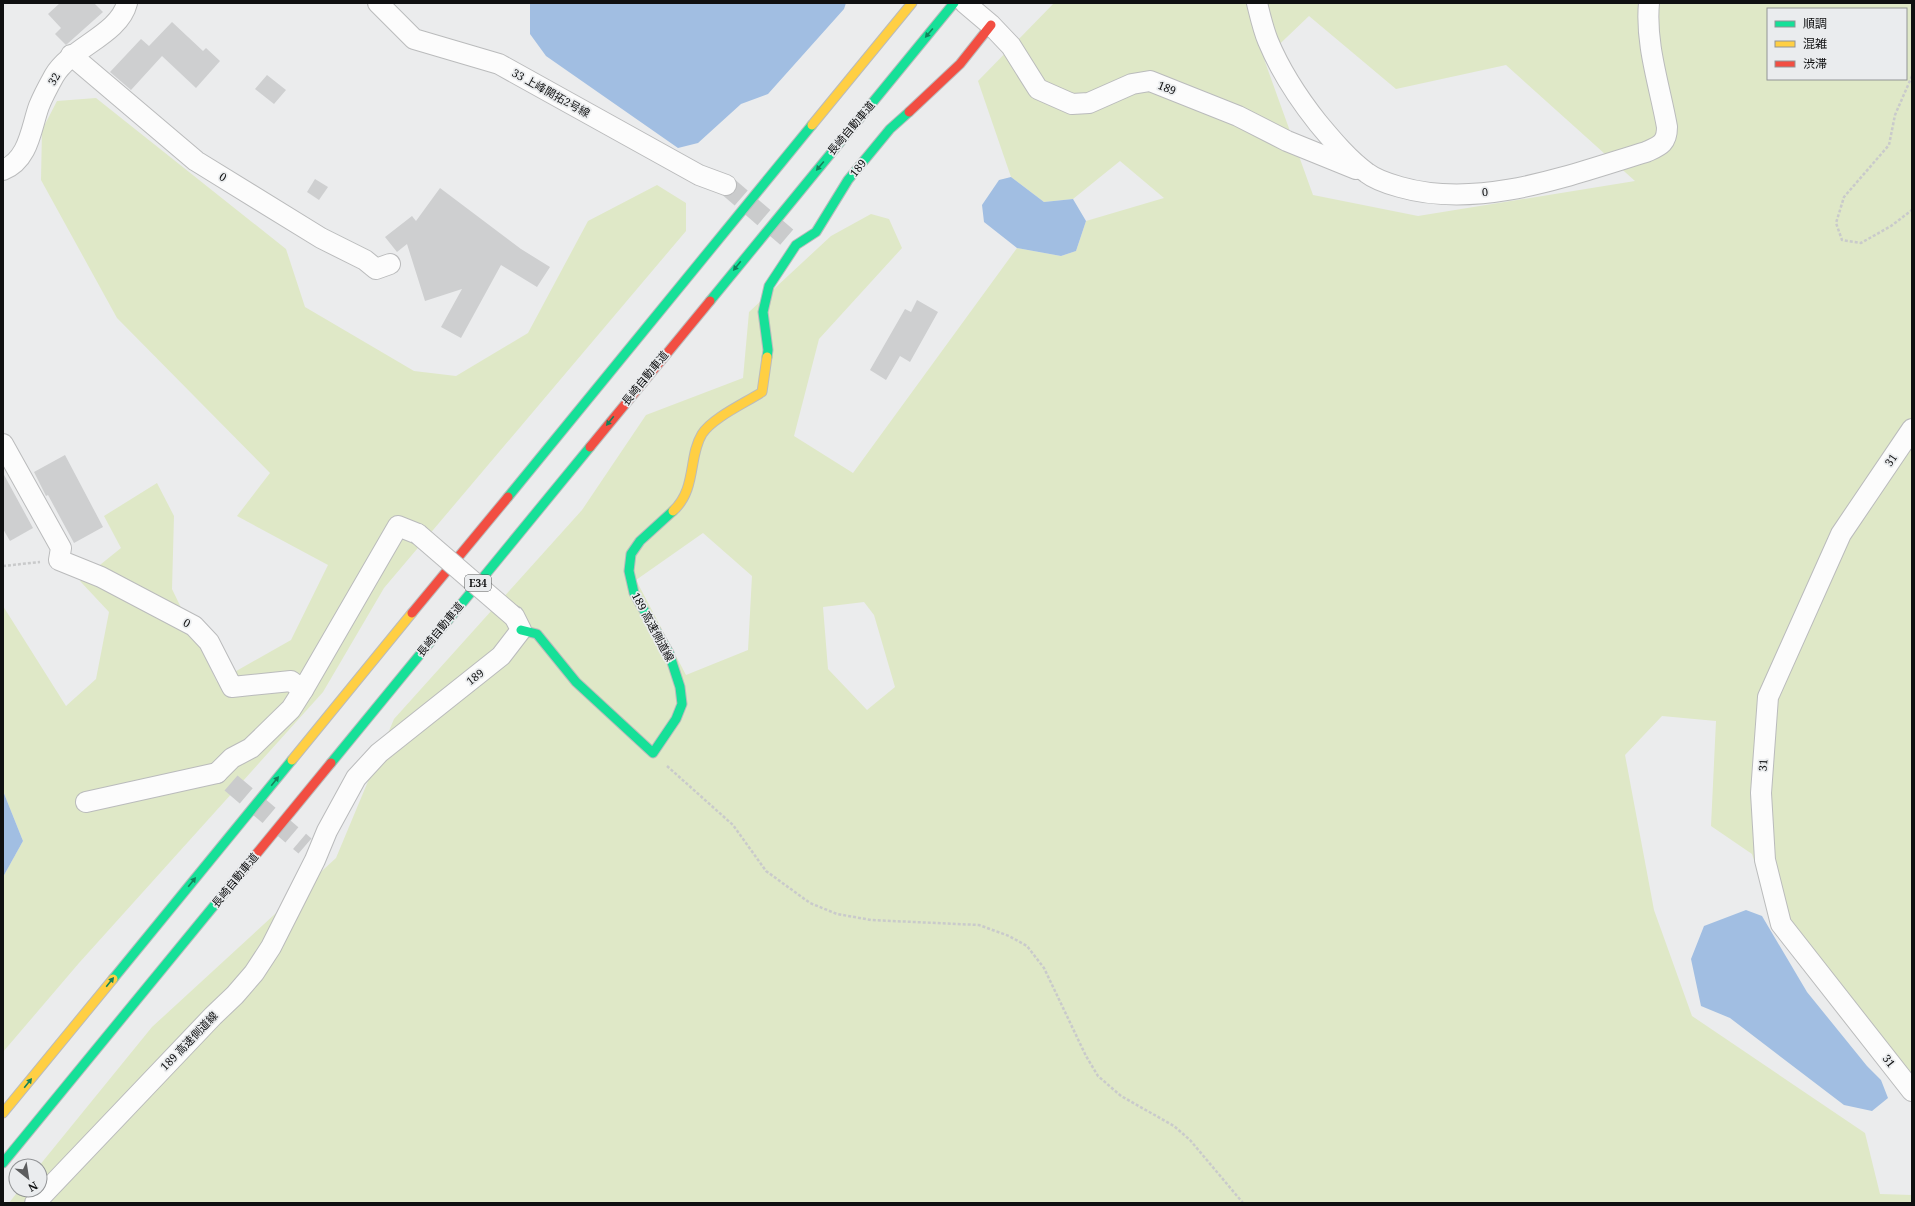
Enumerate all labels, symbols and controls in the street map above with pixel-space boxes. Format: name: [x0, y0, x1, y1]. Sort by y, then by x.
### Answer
legend: [1767, 8, 1907, 80]
text: 順調: [1803, 15, 1827, 32]
one-way arrow: [925, 28, 933, 38]
text: 混雑: [1803, 35, 1827, 52]
text: 渋滞: [1803, 55, 1827, 72]
street label: 33 上峰開拓2号線: [509, 65, 593, 120]
street label: 32: [44, 70, 63, 88]
street label: 189: [1156, 77, 1179, 98]
street label: 長崎自動車道: [824, 98, 878, 158]
street label: 189: [846, 156, 869, 180]
one-way arrow: [815, 160, 824, 171]
street label: 0: [217, 169, 230, 185]
street label: 0: [1481, 184, 1489, 199]
one-way arrow: [733, 261, 741, 272]
street label: 長崎自動車道: [618, 347, 671, 408]
one-way arrow: [606, 416, 615, 426]
street label: 31: [1881, 450, 1900, 469]
road number: E34: [465, 575, 491, 591]
street label: 189 高速側道線: [629, 590, 678, 664]
street label: 長崎自動車道: [413, 598, 466, 659]
street label: 0: [181, 615, 194, 631]
street label: 189: [463, 665, 487, 688]
street label: 31: [1755, 758, 1770, 772]
one-way arrow: [270, 776, 279, 786]
street label: 長崎自動車道: [208, 849, 261, 910]
one-way arrow: [188, 876, 197, 887]
one-way arrow: [106, 977, 114, 988]
street label: 189 高速側道線: [157, 1008, 221, 1073]
street label: 31: [1880, 1051, 1899, 1070]
one-way arrow: [23, 1077, 32, 1088]
north arrow: [8, 1158, 48, 1198]
text: N: [25, 1178, 41, 1196]

